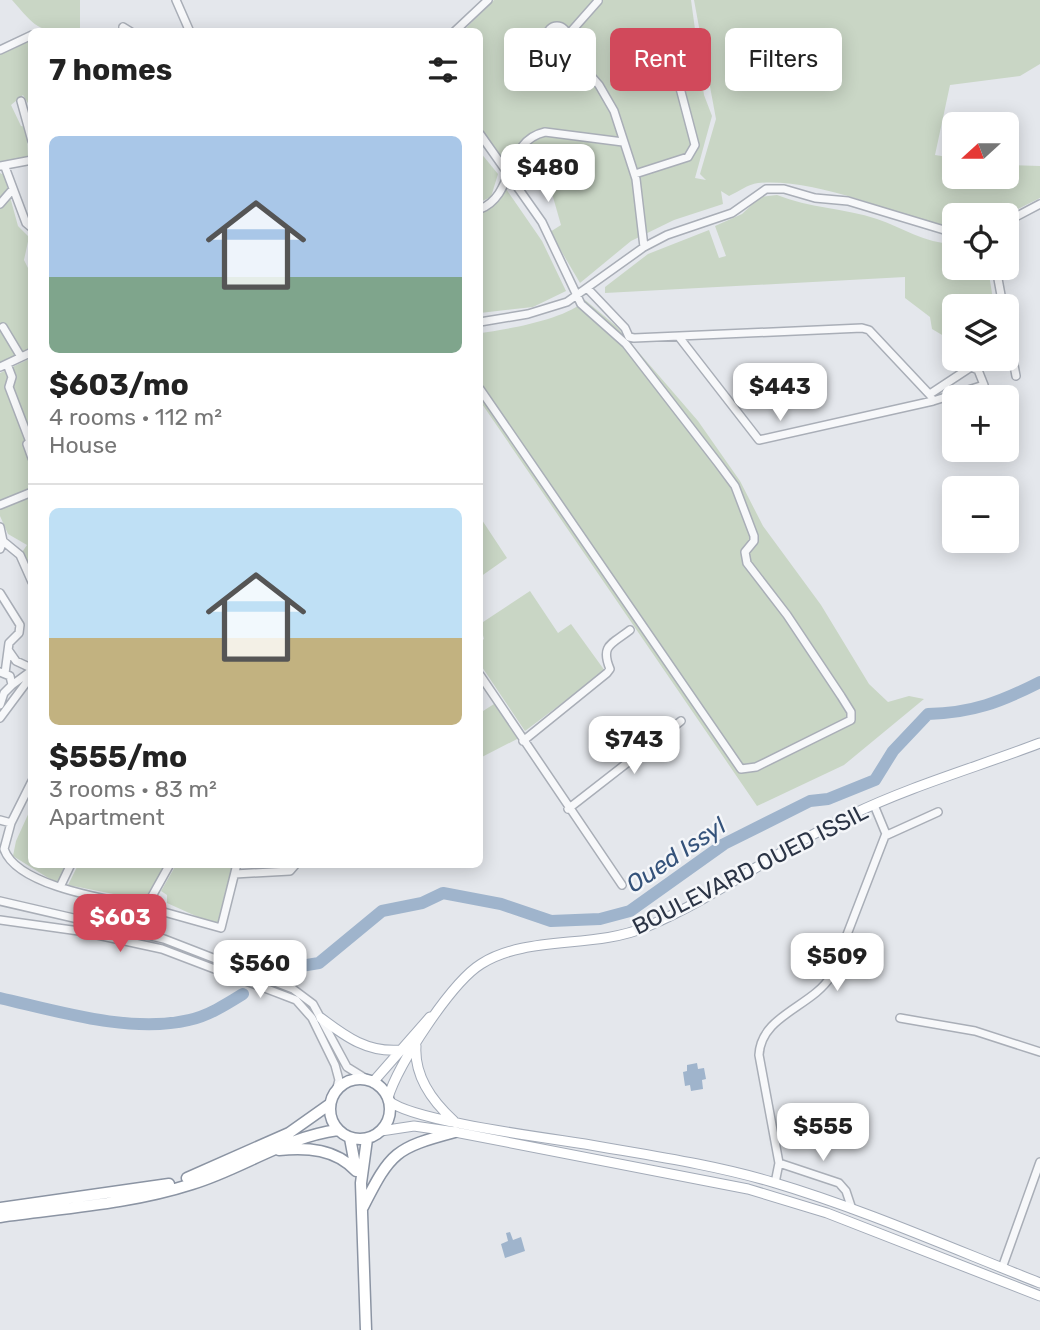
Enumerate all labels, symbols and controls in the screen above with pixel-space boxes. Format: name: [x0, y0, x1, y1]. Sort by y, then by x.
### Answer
chip: Buy: [504, 28, 596, 91]
chip: Rent: [610, 28, 711, 91]
chip: Filters: [725, 28, 842, 91]
icon: filters: [424, 51, 462, 89]
text: 7 homes: [49, 52, 172, 88]
north arrow: [942, 112, 1018, 189]
map controls: [942, 112, 1019, 553]
pin: $480: [507, 144, 589, 204]
text: $480: [517, 153, 579, 181]
icon: home: [193, 182, 319, 308]
button: locate: [942, 203, 1019, 280]
button: layers: [942, 294, 1019, 371]
pin: $443: [739, 364, 821, 423]
text: $603/mo: [49, 367, 189, 403]
text: $443: [749, 372, 811, 400]
button: +: [942, 385, 1019, 462]
text: 4 rooms · 112 m²: [49, 403, 222, 431]
text: House: [49, 431, 117, 459]
button: −: [942, 476, 1019, 553]
icon: home: [193, 554, 319, 680]
pin: $743: [593, 716, 675, 776]
text: $743: [605, 725, 663, 753]
text: $555/mo: [49, 739, 187, 775]
text: 3 rooms · 83 m²: [49, 775, 217, 803]
street label: BOULEVARD OUED ISSIL: [627, 797, 873, 941]
text: Apartment: [49, 803, 165, 831]
water label: Oued Issyl: [621, 811, 732, 898]
pin: $603: [79, 894, 161, 954]
text: $603: [89, 903, 151, 931]
pin: $509: [796, 934, 878, 993]
pin: $560: [219, 940, 301, 1000]
text: $509: [807, 942, 867, 970]
text: $560: [230, 949, 290, 977]
pin: $555: [782, 1104, 864, 1163]
text: $555: [793, 1112, 853, 1140]

